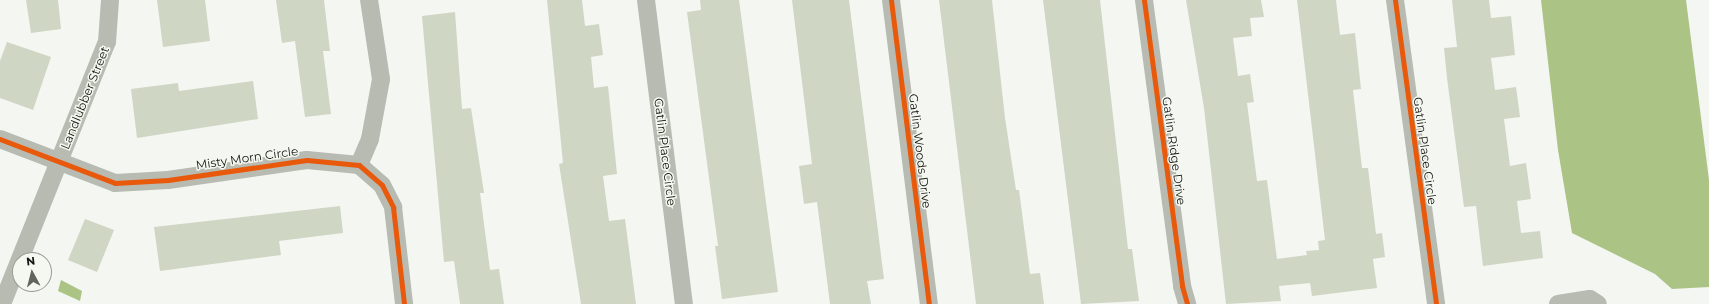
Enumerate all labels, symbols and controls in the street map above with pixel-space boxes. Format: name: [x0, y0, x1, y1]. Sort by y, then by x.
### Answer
street label: Landlubber Street: [58, 45, 112, 151]
street label: Gatlin Woods Drive: [906, 93, 934, 209]
street label: Gatlin Ridge Drive: [1159, 96, 1189, 206]
street label: Gatlin Place Circle: [1410, 96, 1440, 206]
street label: Gatlin Place Circle: [651, 97, 679, 207]
street label: Misty Morn Circle: [195, 144, 299, 172]
north arrow: [12, 252, 52, 292]
text: N: [25, 254, 36, 269]

